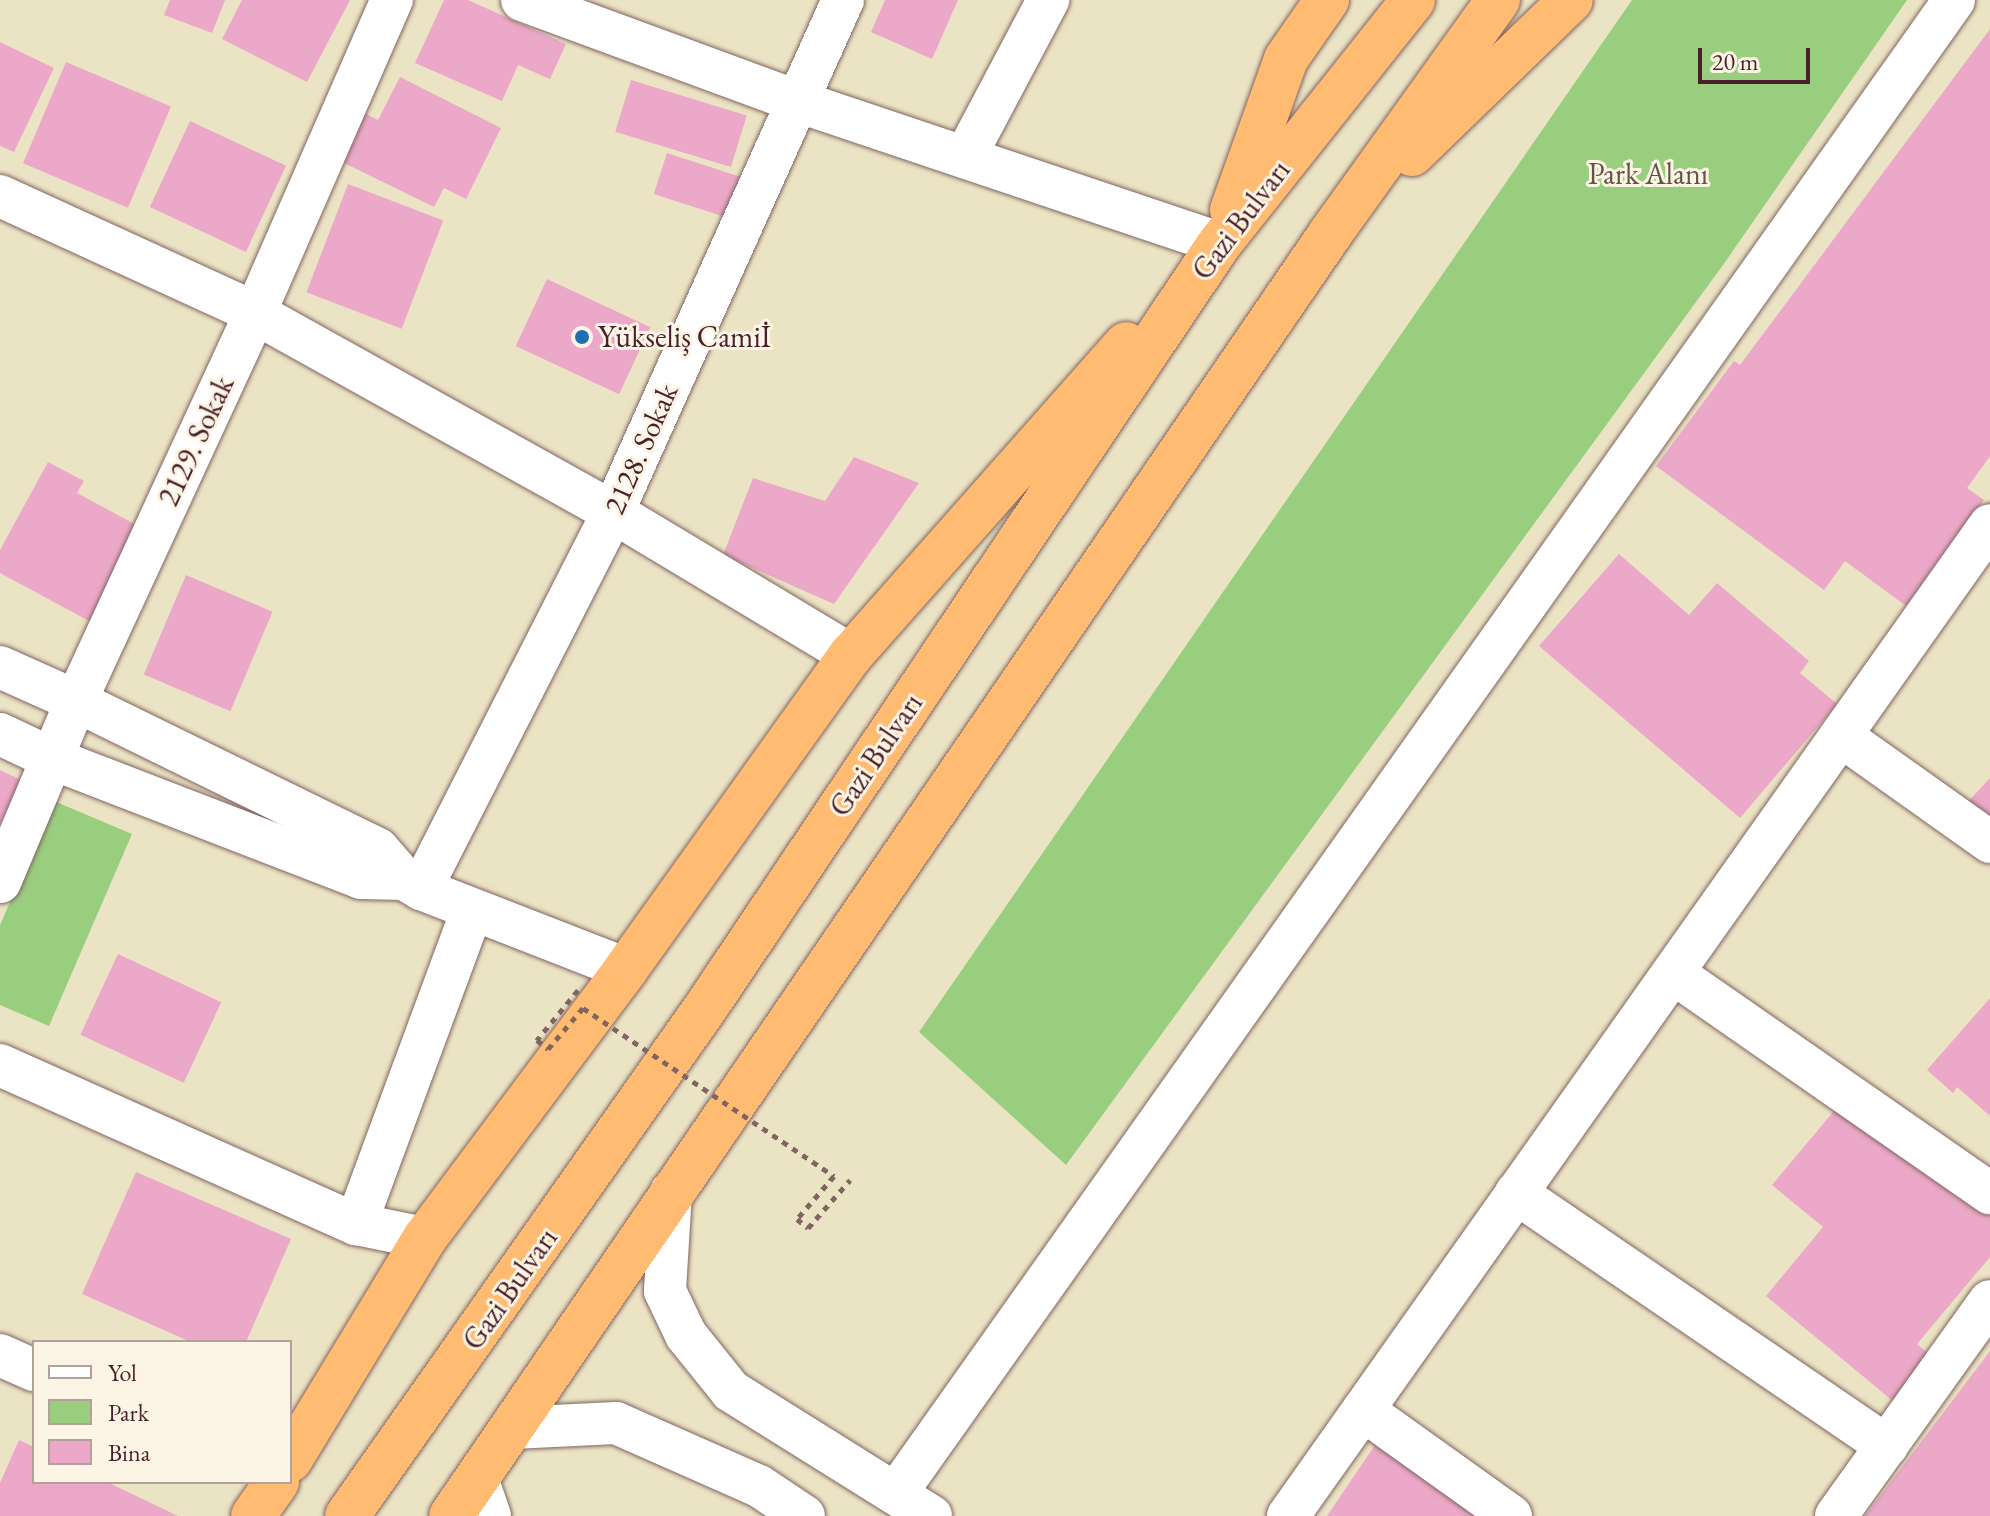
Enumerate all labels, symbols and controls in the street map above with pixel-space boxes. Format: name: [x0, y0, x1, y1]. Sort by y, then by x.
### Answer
scale bar: [1702, 32, 1814, 82]
text: 20 m: [1712, 46, 1759, 77]
street label: Gazi Bulvarı: [1184, 153, 1298, 287]
park label: Park Alanı: [1588, 156, 1708, 192]
place label: Yükseliş Camiİ: [598, 319, 771, 355]
marker: Yükseliş Camiİ: [573, 328, 591, 346]
street label: 2129. Sokak: [150, 370, 242, 512]
street label: 2128. Sokak: [596, 378, 686, 520]
street label: Gazi Bulvarı: [822, 687, 930, 823]
street label: Gazi Bulvarı: [455, 1221, 565, 1357]
legend: [32, 1340, 292, 1484]
text: Yol: [108, 1357, 137, 1388]
text: Park: [108, 1397, 149, 1428]
text: Bina: [108, 1437, 150, 1468]

